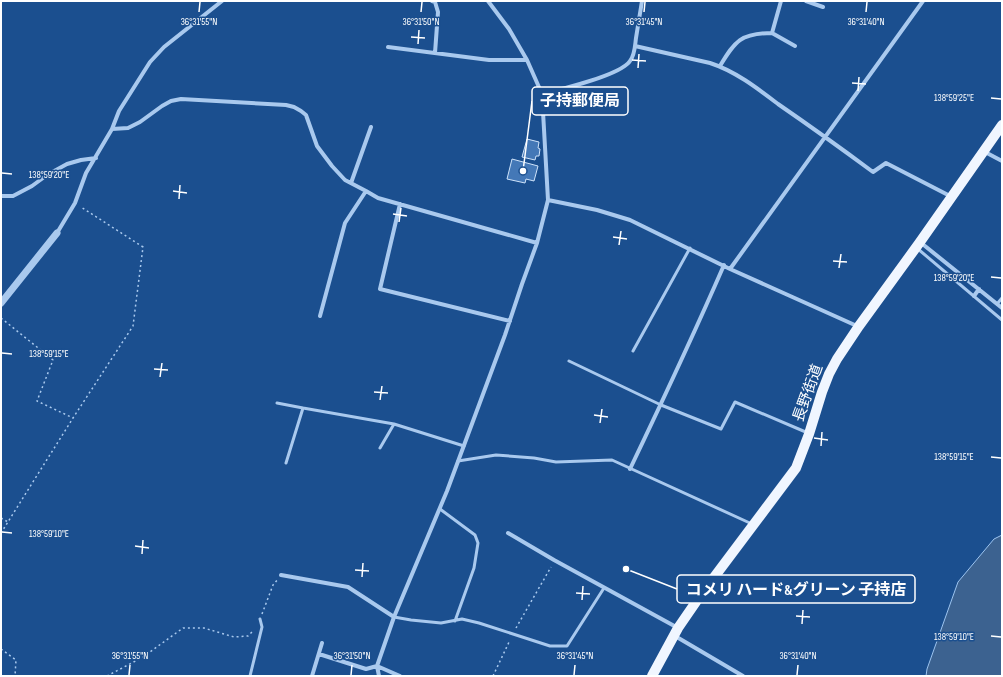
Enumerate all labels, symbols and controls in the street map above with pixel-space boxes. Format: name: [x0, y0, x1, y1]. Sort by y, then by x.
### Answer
text: 36°31'55"N: [181, 16, 217, 28]
text: 36°31'50"N: [402, 16, 440, 28]
text: 36°31'45"N: [626, 16, 662, 28]
text: 36°31'40"N: [847, 16, 885, 28]
callout: 子持郵便局: [532, 87, 628, 115]
text: 子持郵便局: [540, 91, 620, 111]
text: 138°59'25"E: [934, 92, 974, 104]
text: 138°59'20"E: [29, 169, 69, 181]
text: 138°59'20"E: [934, 272, 974, 284]
text: 138°59'15"E: [29, 348, 69, 360]
street label: 長野街道: [789, 362, 827, 424]
text: 138°59'15"E: [934, 451, 974, 463]
text: 138°59'10"E: [29, 528, 69, 540]
callout: コメリ ハード&グリーン 子持店: [677, 575, 915, 603]
text: コメリ ハード&グリーン 子持店: [686, 580, 906, 600]
text: 138°59'10"E: [934, 631, 974, 643]
text: 36°31'55"N: [112, 650, 148, 662]
text: 36°31'50"N: [333, 650, 371, 662]
text: 36°31'45"N: [557, 650, 593, 662]
text: 36°31'40"N: [779, 650, 817, 662]

